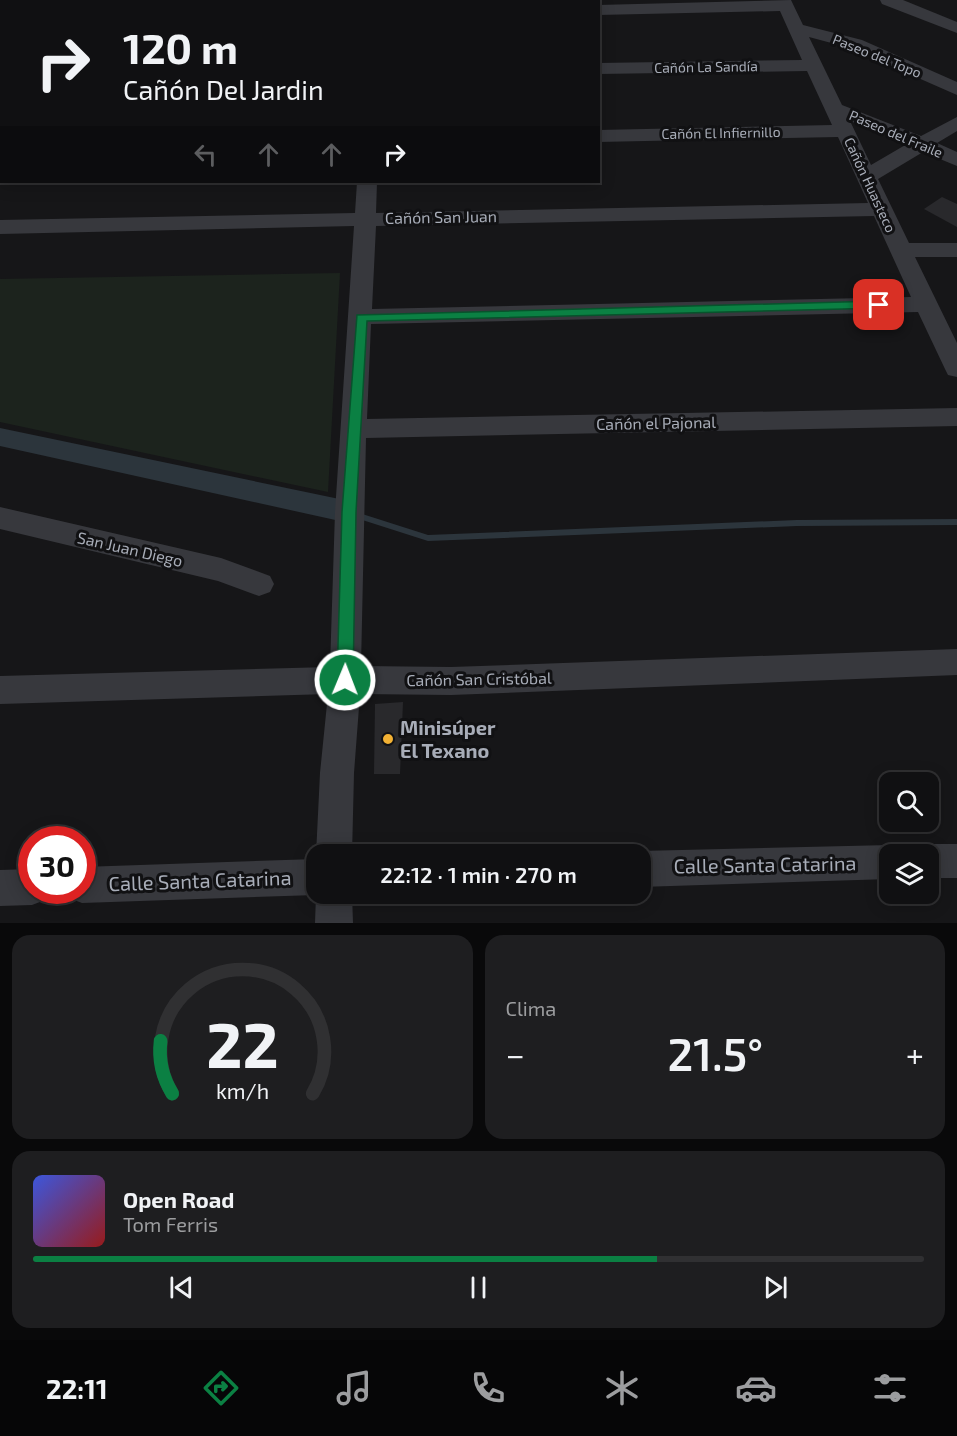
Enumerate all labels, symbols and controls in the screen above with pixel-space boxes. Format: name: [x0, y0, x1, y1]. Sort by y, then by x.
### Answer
text: 120 m: [123, 22, 238, 72]
icon: right: [24, 24, 102, 102]
street label: Paseo del Topo: [830, 30, 924, 81]
street label: Cañón La Sandía: [654, 57, 758, 76]
text: Cañón Del Jardin: [123, 73, 324, 105]
street label: Paseo del Fraile: [847, 106, 945, 161]
street label: Cañón El Infiernillo: [661, 123, 781, 142]
street label: Cañón Huasteco: [841, 135, 900, 235]
icon: left: [189, 138, 222, 171]
icon: ahead: [252, 138, 285, 171]
icon: ahead: [315, 138, 348, 171]
icon: right: [378, 138, 411, 171]
street label: Cañón San Juan: [385, 206, 497, 227]
pin: [853, 279, 904, 330]
icon: arrive: [862, 288, 895, 321]
street label: Cañón el Pajonal: [596, 412, 716, 434]
street label: San Juan Diego: [76, 527, 185, 570]
position arrow: [313, 648, 377, 712]
street label: Cañón San Cristóbal: [406, 668, 552, 689]
place label: Minisúper El Texano: [400, 715, 496, 762]
marker: Minisúper El Texano: [381, 732, 395, 746]
map controls: [879, 772, 939, 904]
button: search: [879, 772, 939, 832]
speed limit sign: 30: [18, 826, 96, 904]
button: layers: [879, 844, 939, 904]
street label: Calle Santa Catarina: [673, 850, 857, 878]
text: 22:12 · 1 min · 270 m: [380, 861, 577, 887]
street label: Calle Santa Catarina: [108, 865, 292, 895]
text: Clima: [506, 996, 556, 1020]
text: 22: [206, 1006, 278, 1081]
text: 21.5°: [667, 1026, 763, 1080]
text: −: [506, 1034, 525, 1074]
text: +: [906, 1034, 924, 1074]
text: km/h: [216, 1078, 269, 1103]
text: Open Road: [123, 1186, 235, 1212]
text: Tom Ferris: [123, 1212, 218, 1236]
icon: previous: [165, 1271, 198, 1304]
icon: pause: [462, 1271, 495, 1304]
icon: next: [759, 1271, 792, 1304]
icon: directions: [200, 1367, 242, 1409]
icon: music: [333, 1367, 375, 1409]
icon: phone: [467, 1367, 509, 1409]
icon: climate: [601, 1367, 643, 1409]
icon: car: [735, 1367, 777, 1409]
icon: filters: [869, 1367, 911, 1409]
text: 22:11: [46, 1372, 108, 1404]

